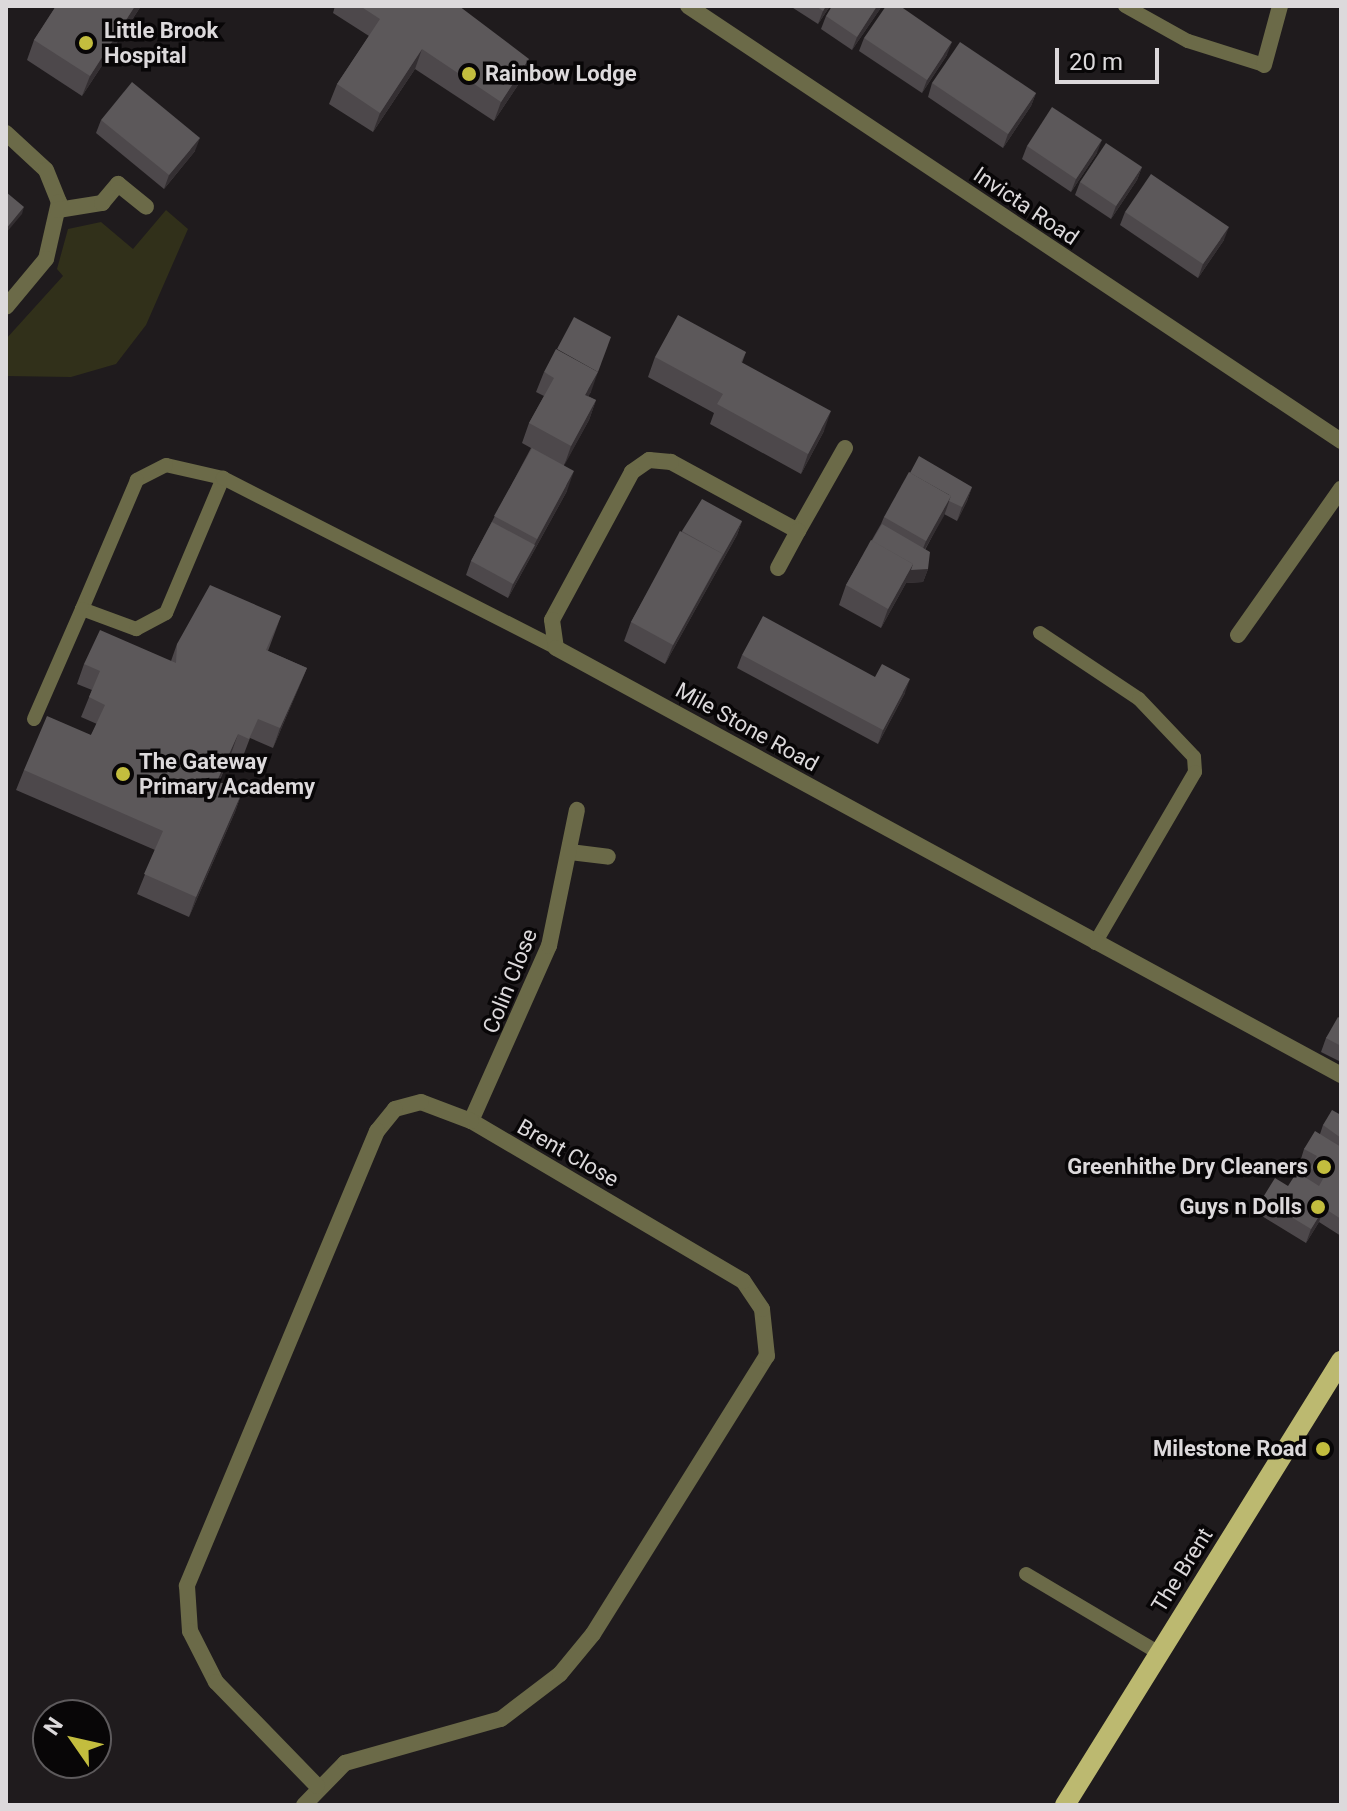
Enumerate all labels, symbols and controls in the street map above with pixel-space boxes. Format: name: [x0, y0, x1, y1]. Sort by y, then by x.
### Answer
place label: Little Brook Hospital: [104, 17, 218, 68]
marker: Little Brook Hospital: [75, 32, 97, 54]
scale bar: [1059, 32, 1163, 82]
text: 20 m: [1069, 48, 1123, 76]
place label: Rainbow Lodge: [485, 61, 637, 87]
marker: Rainbow Lodge: [460, 65, 478, 83]
street label: Invicta Road: [969, 161, 1083, 251]
street label: Mile Stone Road: [671, 677, 823, 777]
place label: The Gateway Primary Academy: [139, 748, 315, 800]
marker: The Gateway Primary Academy: [114, 765, 132, 783]
street label: Colin Close: [477, 925, 543, 1037]
street label: Brent Close: [513, 1113, 623, 1193]
place label: Greenhithe Dry Cleaners: [1067, 1154, 1308, 1180]
marker: Greenhithe Dry Cleaners: [1315, 1158, 1333, 1176]
place label: Guys n Dolls: [1179, 1194, 1302, 1220]
marker: Guys n Dolls: [1309, 1198, 1327, 1216]
place label: Milestone Road: [1153, 1436, 1307, 1462]
marker: Milestone Road: [1314, 1440, 1332, 1458]
street label: The Brent: [1146, 1523, 1218, 1617]
north arrow: [32, 1699, 112, 1779]
text: N: [39, 1713, 68, 1740]

